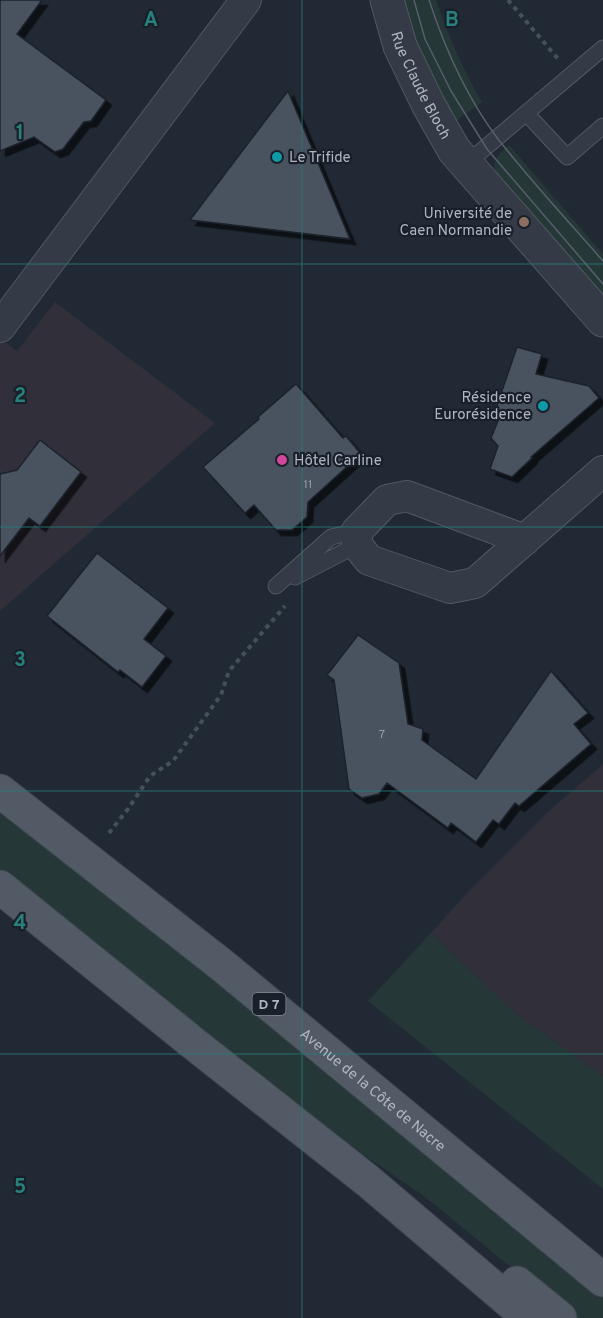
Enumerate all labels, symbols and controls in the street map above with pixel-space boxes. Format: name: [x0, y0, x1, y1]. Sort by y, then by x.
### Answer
text: A: [144, 8, 158, 34]
text: B: [445, 8, 459, 34]
street label: Rue Claude Bloch: [385, 30, 454, 143]
text: 1: [16, 121, 24, 147]
place label: Le Trifide: [289, 149, 351, 168]
marker: Le Trifide: [270, 150, 284, 164]
place label: Université de Caen Normandie: [399, 205, 512, 241]
marker: Université de Caen Normandie: [517, 215, 531, 229]
text: 2: [14, 384, 26, 410]
place label: Résidence Eurorésidence: [434, 389, 531, 425]
marker: Résidence Eurorésidence: [536, 399, 550, 413]
place label: Hôtel Carline: [294, 452, 382, 471]
marker: Hôtel Carline: [275, 453, 289, 467]
house number: 11: [304, 477, 312, 493]
text: 3: [14, 648, 26, 674]
house number: 7: [379, 727, 385, 743]
text: 4: [14, 911, 26, 937]
road number: D 7: [252, 993, 286, 1015]
street label: Avenue de la Côte de Nacre: [295, 1025, 449, 1157]
text: 5: [14, 1175, 26, 1201]

